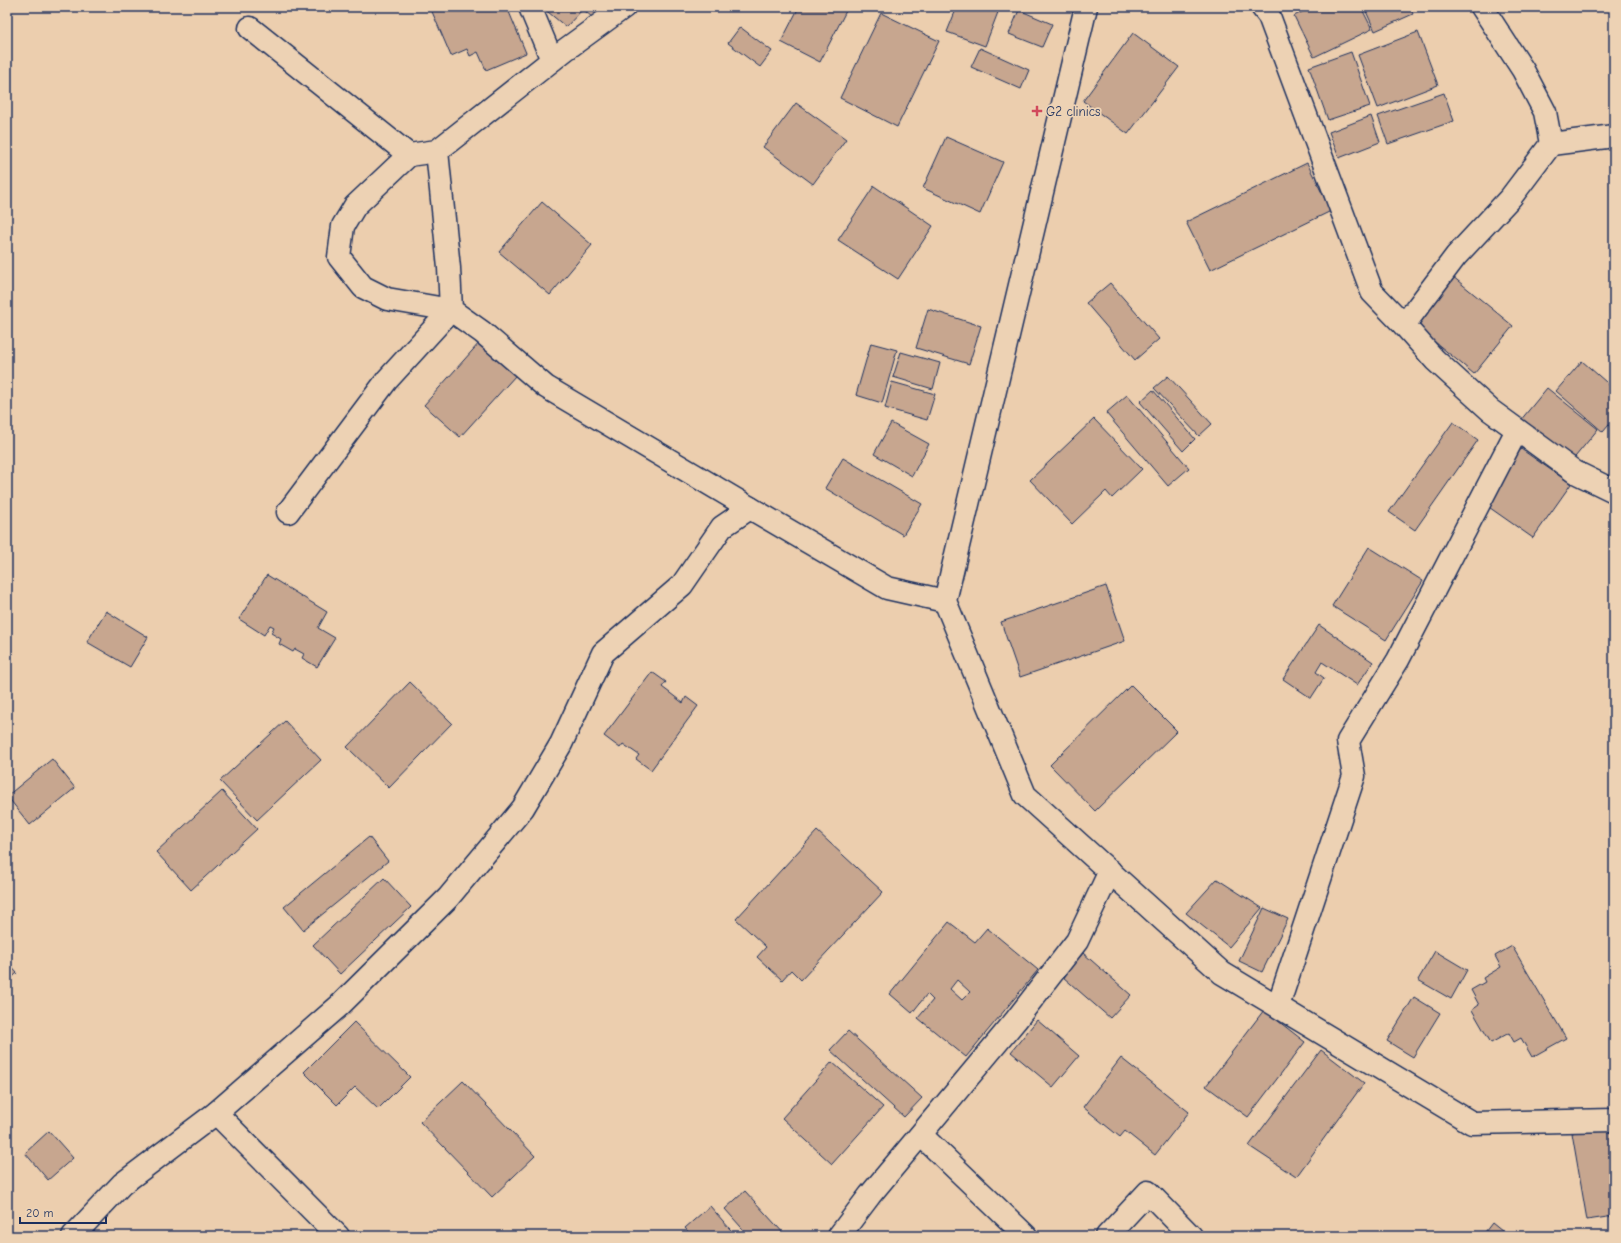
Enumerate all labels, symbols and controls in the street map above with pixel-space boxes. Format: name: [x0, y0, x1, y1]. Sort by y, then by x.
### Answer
place label: G2 clinics: [1046, 104, 1100, 119]
marker: G2 clinics: [1031, 105, 1043, 117]
scale bar: [20, 1199, 106, 1225]
text: 20 m: [26, 1206, 54, 1220]

